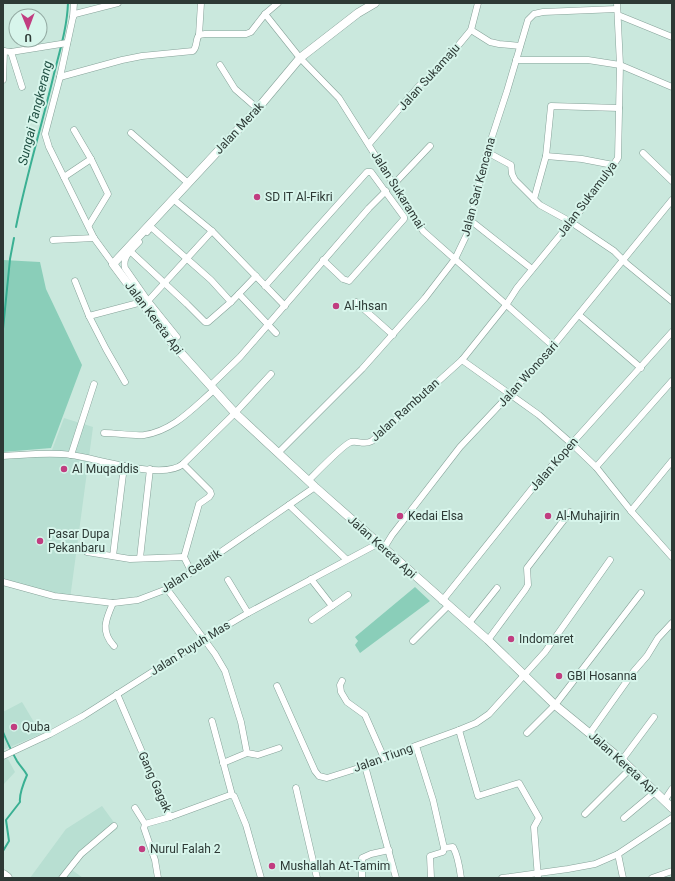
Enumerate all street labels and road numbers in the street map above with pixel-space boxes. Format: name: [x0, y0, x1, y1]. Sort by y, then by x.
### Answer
street label: Jalan Sukamaju: [395, 41, 463, 113]
street label: Jalan Merak: [212, 99, 267, 157]
street label: Jalan Sari Kencana: [458, 136, 498, 238]
street label: Jalan Sukaramai: [369, 149, 428, 231]
street label: Jalan Sukamulya: [554, 159, 620, 239]
street label: Jalan Kereta Api: [122, 279, 186, 357]
street label: Jalan Wonosari: [495, 339, 561, 409]
street label: Jalan Rambutan: [368, 376, 442, 444]
street label: Jalan Kopen: [527, 434, 581, 494]
street label: Jalan Kereta Api: [345, 513, 419, 581]
street label: Jalan Gelatik: [158, 546, 225, 596]
street label: Jalan Puyuh Mas: [148, 618, 232, 678]
street label: Jalan Kereta Api: [586, 729, 660, 797]
street label: Jalan Tiung: [351, 741, 415, 775]
street label: Gang Gagak: [135, 749, 175, 815]

